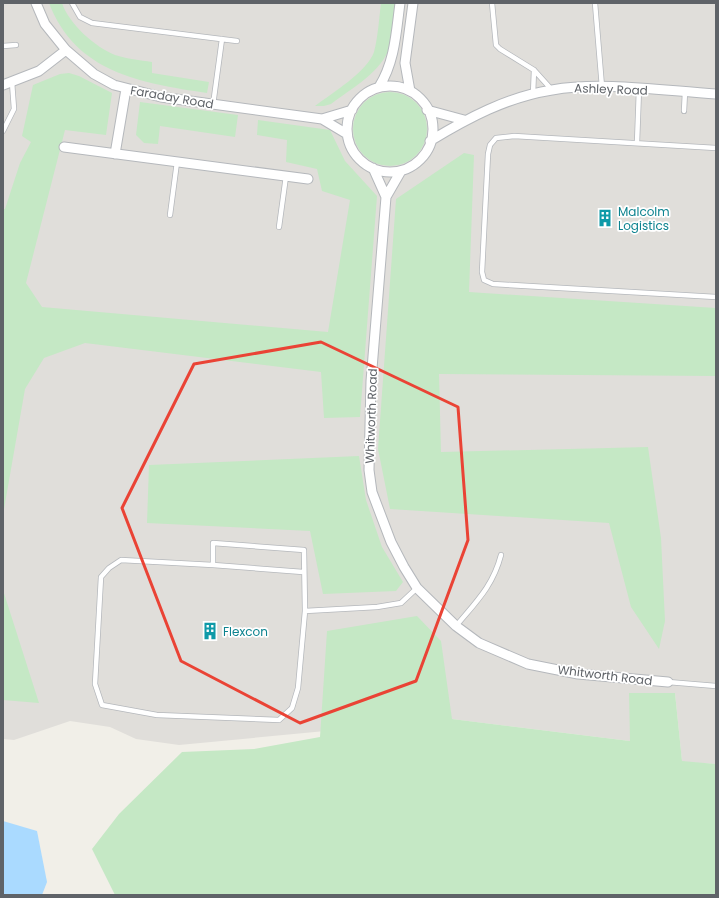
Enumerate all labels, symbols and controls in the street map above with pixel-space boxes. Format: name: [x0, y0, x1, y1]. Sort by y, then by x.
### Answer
street label: Ashley Road: [574, 79, 648, 99]
street label: Faraday Road: [129, 81, 215, 113]
place label: Malcolm Logistics: [618, 203, 670, 234]
building icon: Malcolm Logistics: [595, 208, 615, 228]
street label: Whitworth Road: [361, 368, 381, 464]
building icon: Flexcon: [200, 621, 220, 641]
place label: Flexcon: [223, 623, 268, 640]
street label: Whitworth Road: [557, 661, 653, 689]

